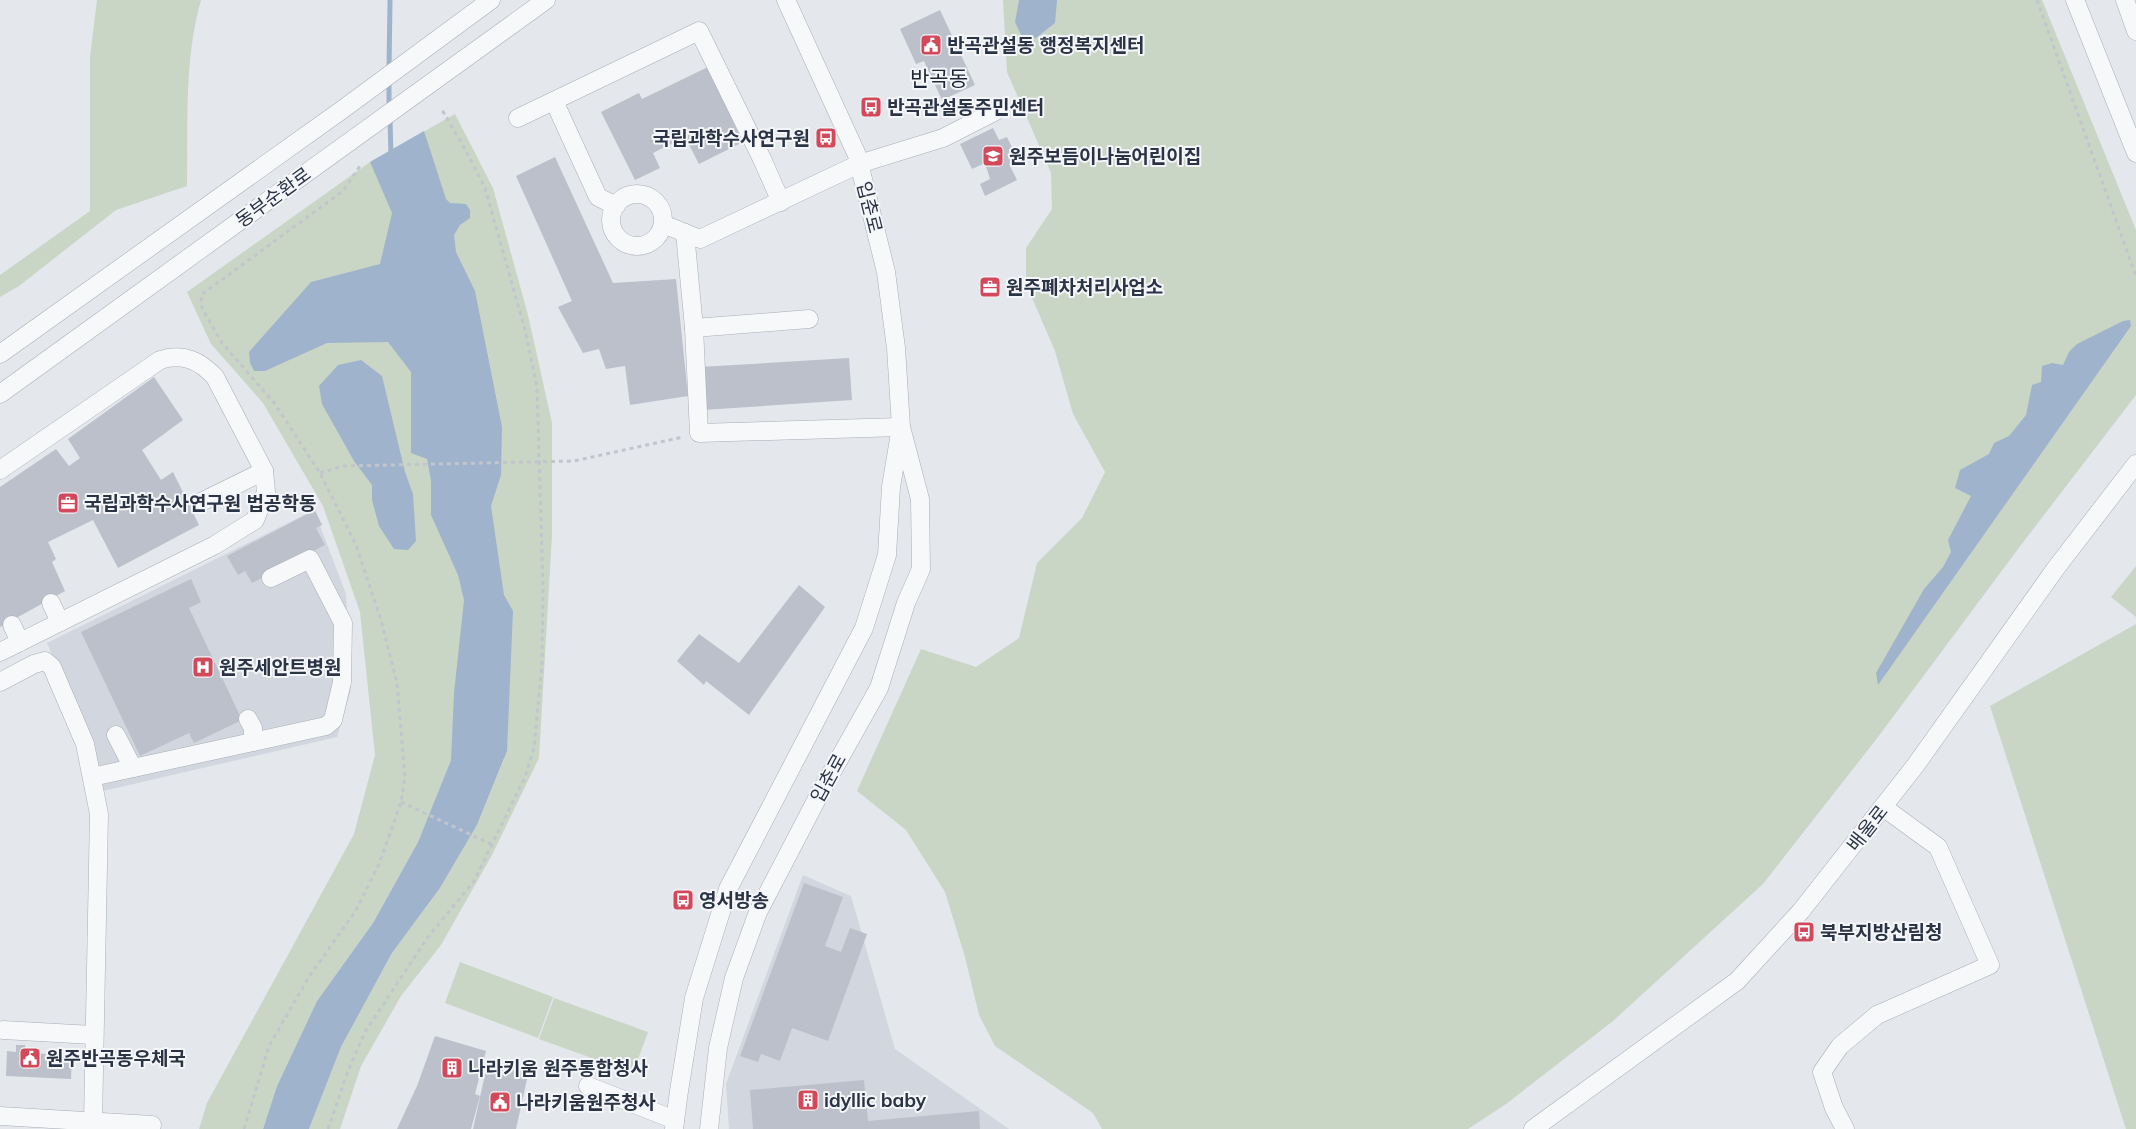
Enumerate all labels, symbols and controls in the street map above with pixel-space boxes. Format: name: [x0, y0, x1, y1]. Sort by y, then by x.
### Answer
public building icon: 반곡관설동 행정복지센터: [919, 33, 943, 57]
place label: 반곡관설동 행정복지센터: [947, 33, 1145, 57]
district label: 반곡동: [910, 65, 968, 91]
bus stop icon: 반곡관설동주민센터: [859, 95, 883, 119]
place label: 반곡관설동주민센터: [887, 95, 1044, 119]
place label: 국립과학수사연구원: [653, 126, 810, 150]
bus stop icon: 국립과학수사연구원: [814, 126, 838, 150]
school or university icon: 원주보듬이나눔어린이집: [981, 144, 1005, 168]
place label: 원주보듬이나눔어린이집: [1009, 144, 1201, 168]
street label: 동부순환로: [231, 162, 315, 232]
street label: 입춘로: [852, 179, 888, 235]
office icon: 원주폐차처리사업소: [978, 275, 1002, 299]
place label: 원주폐차처리사업소: [1006, 275, 1163, 299]
office icon: 국립과학수사연구원 법공학동: [56, 491, 80, 515]
place label: 국립과학수사연구원 법공학동: [84, 491, 316, 515]
hospital icon: 원주세안트병원: [191, 655, 215, 679]
place label: 원주세안트병원: [219, 655, 341, 679]
street label: 입춘로: [805, 749, 851, 807]
street label: 배울로: [1841, 800, 1893, 856]
bus stop icon: 영서방송: [671, 888, 695, 912]
place label: 영서방송: [699, 888, 769, 912]
bus stop icon: 북부지방산림청: [1792, 920, 1816, 944]
place label: 북부지방산림청: [1820, 920, 1942, 944]
public building icon: 원주반곡동우체국: [18, 1046, 42, 1070]
place label: 원주반곡동우체국: [46, 1046, 186, 1070]
building icon: 나라키움 원주통합청사: [440, 1056, 464, 1080]
place label: 나라키움 원주통합청사: [468, 1056, 649, 1080]
building icon: idyllic baby: [796, 1088, 820, 1112]
place label: idyllic baby: [824, 1088, 927, 1112]
public building icon: 나라키움원주청사: [488, 1090, 512, 1114]
place label: 나라키움원주청사: [516, 1090, 656, 1114]

